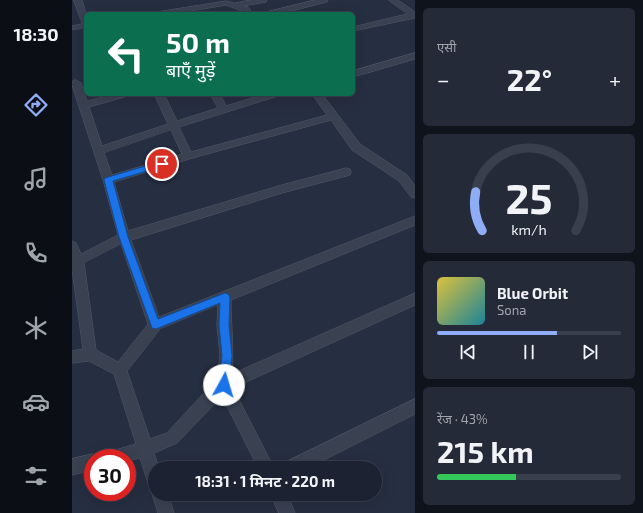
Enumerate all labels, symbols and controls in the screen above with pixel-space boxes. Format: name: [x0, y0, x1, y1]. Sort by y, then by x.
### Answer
text: 18:30: [13, 23, 59, 45]
text: 50 m: [166, 25, 230, 59]
icon: left: [100, 28, 152, 80]
text: एसी: [437, 39, 456, 55]
text: बाएँ मुड़ें: [166, 59, 215, 81]
text: 22°: [507, 61, 552, 97]
text: −: [437, 66, 450, 92]
text: +: [609, 66, 621, 92]
icon: directions: [22, 91, 50, 119]
pin: [145, 147, 179, 181]
icon: arrive: [151, 153, 173, 175]
icon: music: [22, 165, 50, 193]
text: 25: [505, 172, 553, 222]
text: km/h: [511, 221, 547, 238]
icon: phone: [22, 239, 50, 267]
text: Blue Orbit: [497, 284, 568, 302]
text: Sona: [497, 302, 526, 318]
icon: climate: [22, 314, 50, 342]
icon: previous: [457, 341, 479, 363]
icon: pause: [518, 341, 540, 363]
icon: next: [579, 341, 601, 363]
position arrow: [203, 364, 245, 406]
icon: car: [22, 388, 50, 416]
text: रेंज · 43%: [437, 411, 488, 427]
text: 215 km: [437, 433, 534, 469]
speed limit sign: 30: [84, 449, 136, 501]
icon: filters: [22, 462, 50, 490]
text: 18:31 · 1 मिनट · 220 m: [195, 472, 335, 490]

